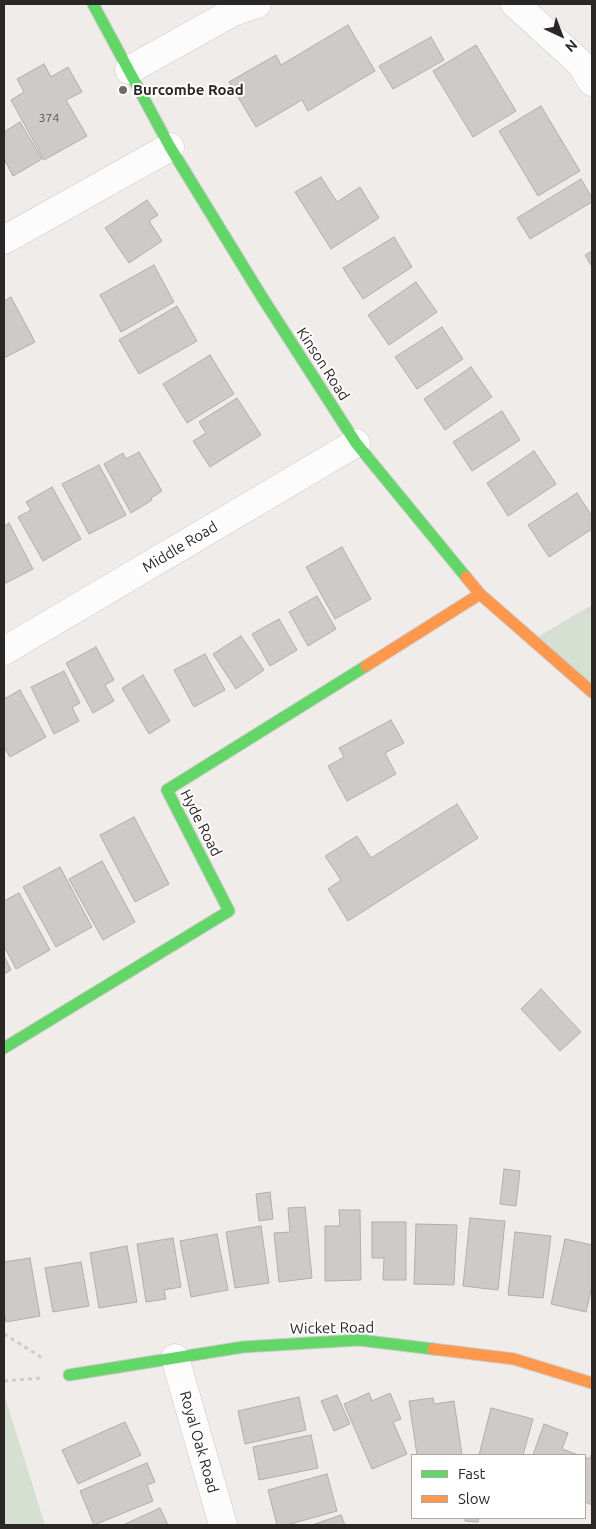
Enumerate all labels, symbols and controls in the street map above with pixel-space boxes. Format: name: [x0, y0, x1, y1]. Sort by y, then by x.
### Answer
north arrow: [536, 10, 586, 60]
text: N: [562, 37, 581, 55]
place label: Burcombe Road: [133, 81, 244, 99]
marker: Burcombe Road: [117, 84, 129, 96]
house number: 374: [39, 111, 59, 125]
street label: Kinson Road: [293, 324, 353, 404]
street label: Middle Road: [139, 518, 221, 576]
street label: Hyde Road: [176, 787, 226, 859]
street label: Wicket Road: [290, 1318, 374, 1338]
street label: Royal Oak Road: [176, 1389, 222, 1495]
legend: [411, 1454, 586, 1519]
text: Fast: [458, 1465, 485, 1482]
text: Slow: [458, 1490, 490, 1507]

